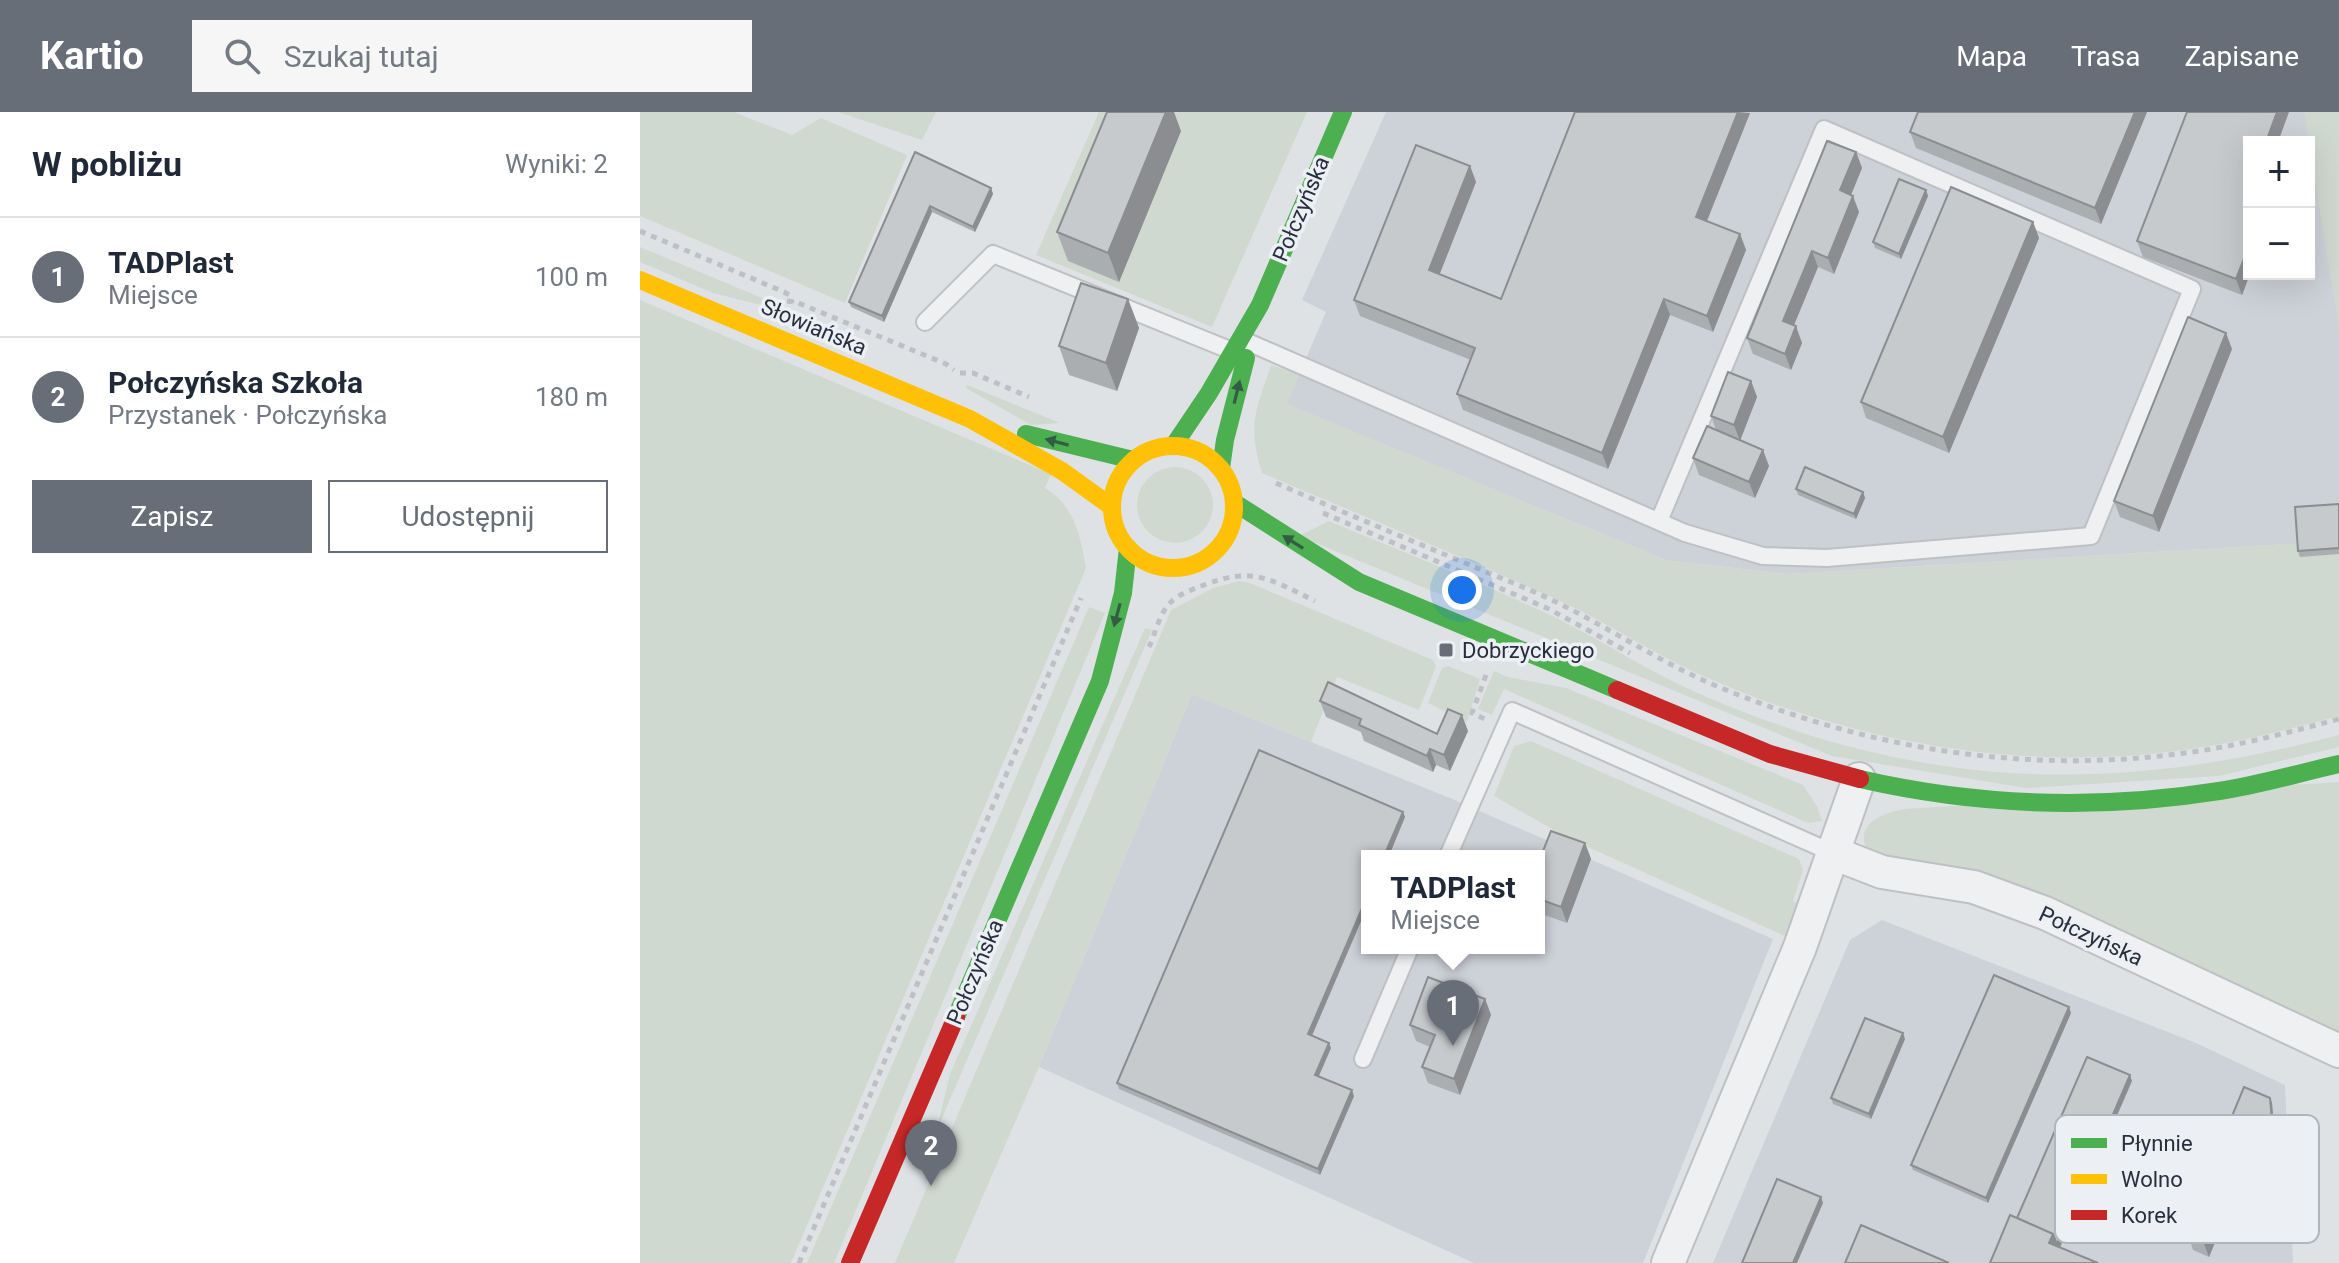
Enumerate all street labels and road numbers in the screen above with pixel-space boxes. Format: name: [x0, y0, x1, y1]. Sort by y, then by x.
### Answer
street label: Połczyńska: [1268, 153, 1334, 265]
street label: Słowiańska: [758, 294, 870, 360]
street label: Połczyńska: [2035, 901, 2147, 971]
street label: Połczyńska: [942, 916, 1008, 1028]

